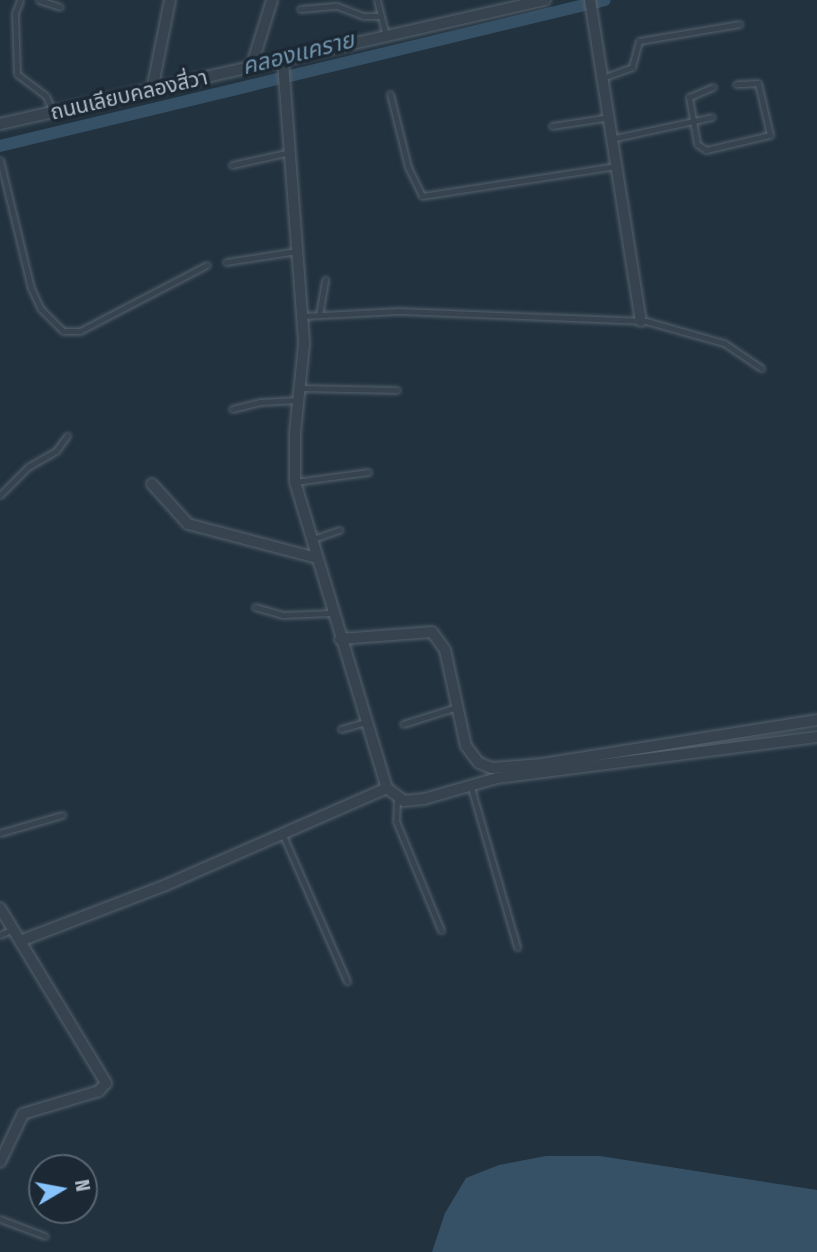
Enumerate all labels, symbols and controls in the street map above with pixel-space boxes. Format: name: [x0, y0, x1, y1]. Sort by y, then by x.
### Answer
water label: คลองเเคราย: [239, 26, 357, 80]
street label: ถนนเลียบคลองสี่วา: [48, 65, 210, 125]
north arrow: [28, 1154, 98, 1224]
text: N: [70, 1178, 95, 1193]

